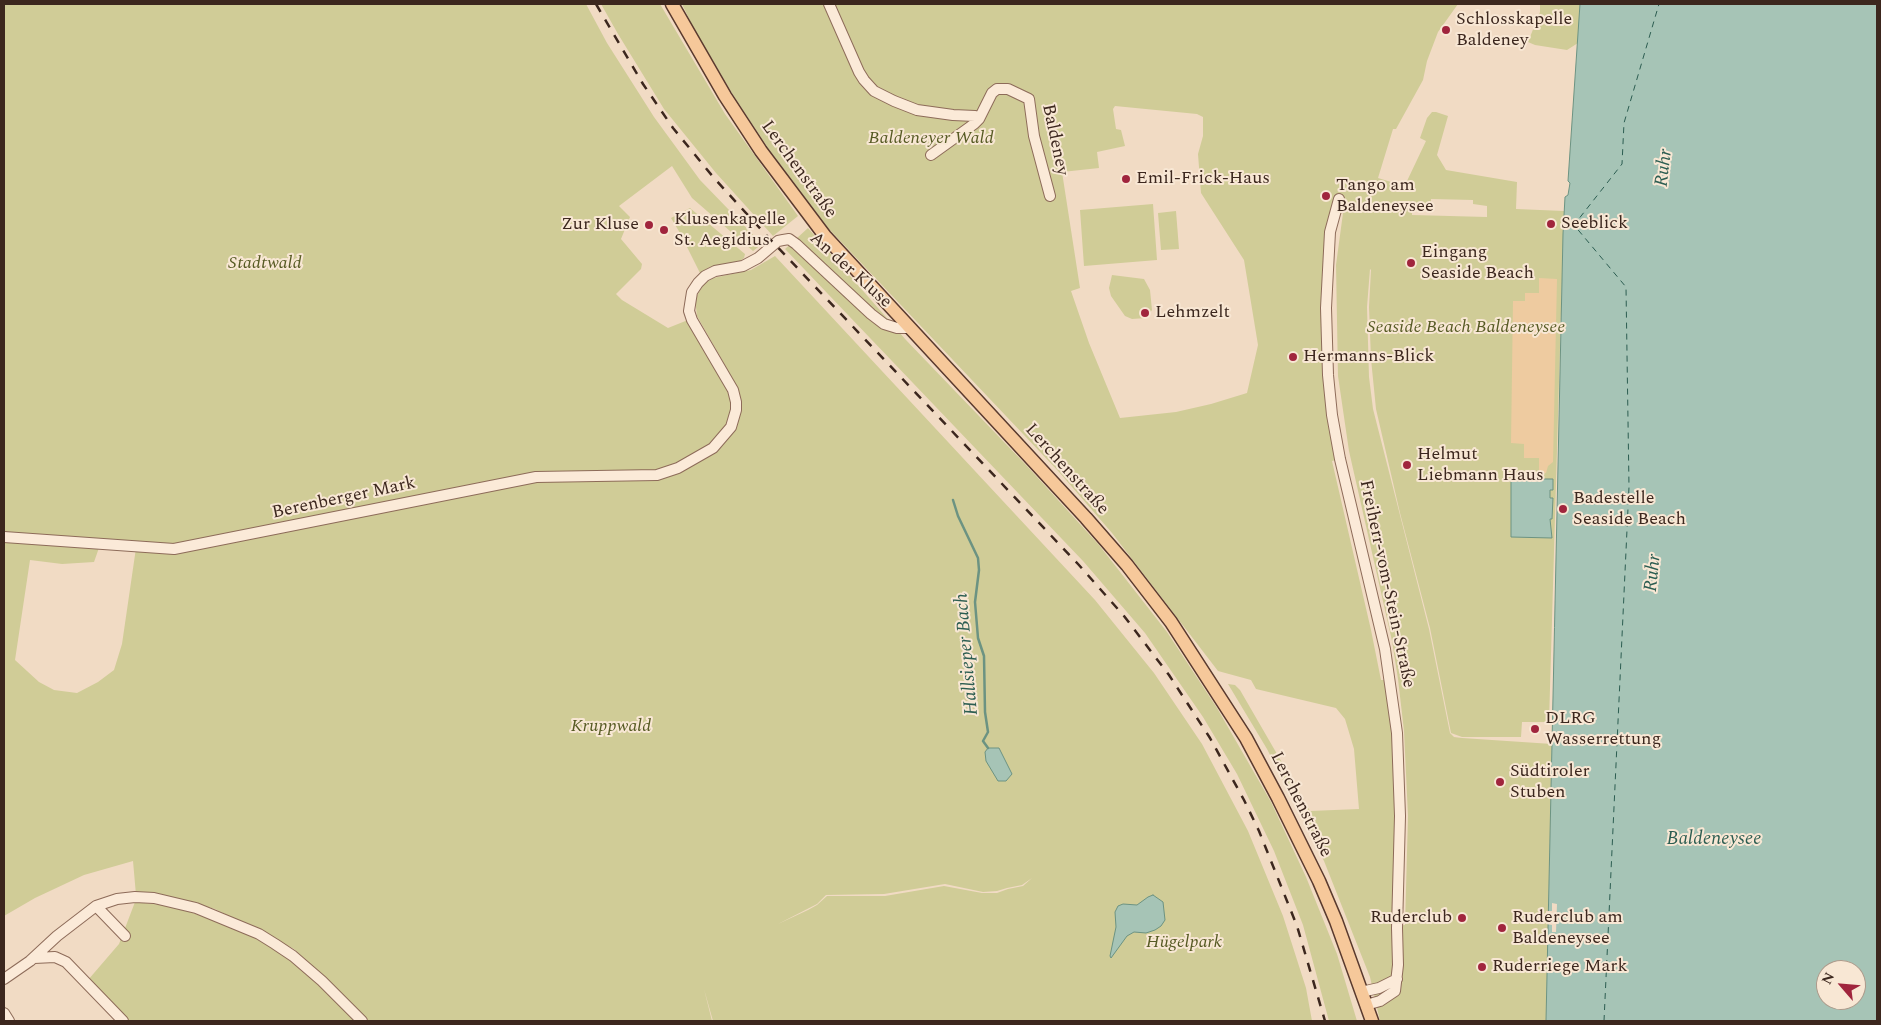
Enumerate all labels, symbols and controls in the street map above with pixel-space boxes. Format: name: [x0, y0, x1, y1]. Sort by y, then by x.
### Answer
place label: Schlosskapelle Baldeney: [1456, 9, 1572, 52]
marker: Schlosskapelle Baldeney: [1440, 24, 1452, 36]
street label: Baldeney: [1036, 102, 1072, 178]
street label: Lerchenstraße: [755, 117, 841, 223]
park label: Baldeneyer Wald: [868, 128, 994, 150]
water label: Ruhr: [1651, 148, 1679, 188]
place label: Emil-Frick-Haus: [1136, 168, 1270, 190]
marker: Emil-Frick-Haus: [1120, 173, 1132, 185]
place label: Tango am Baldeneysee: [1336, 175, 1434, 218]
marker: Tango am Baldeneysee: [1320, 190, 1332, 202]
place label: Klusenkapelle St. Aegidius: [674, 209, 786, 252]
place label: Seeblick: [1561, 213, 1628, 235]
place label: Zur Kluse: [561, 214, 639, 236]
marker: Seeblick: [1545, 218, 1557, 230]
marker: Zur Kluse: [643, 219, 655, 231]
marker: Klusenkapelle St. Aegidius: [658, 224, 670, 236]
street label: An der Kluse: [804, 228, 896, 314]
place label: Eingang Seaside Beach: [1421, 242, 1534, 284]
park label: Stadtwald: [228, 253, 302, 275]
marker: Eingang Seaside Beach: [1405, 257, 1417, 269]
place label: Lehmzelt: [1155, 302, 1230, 324]
marker: Lehmzelt: [1139, 307, 1151, 319]
park label: Seaside Beach Baldeneysee: [1367, 317, 1565, 339]
place label: Hermanns-Blick: [1303, 346, 1434, 368]
marker: Hermanns-Blick: [1287, 351, 1299, 363]
street label: Lerchenstraße: [1019, 420, 1113, 520]
place label: Helmut Liebmann Haus: [1417, 444, 1544, 486]
marker: Helmut Liebmann Haus: [1401, 459, 1413, 471]
street label: Berenberger Mark: [270, 473, 418, 525]
street label: Freiherr-vom-Stein-Straße: [1353, 478, 1419, 690]
place label: Badestelle Seaside Beach: [1573, 488, 1686, 530]
marker: Badestelle Seaside Beach: [1557, 503, 1569, 515]
water label: Ruhr: [1641, 553, 1667, 593]
water label: Hallsieper Bach: [951, 592, 985, 716]
place label: DLRG Wasserrettung: [1545, 708, 1661, 751]
park label: Kruppwald: [571, 716, 651, 738]
marker: DLRG Wasserrettung: [1529, 723, 1541, 735]
street label: Lerchenstraße: [1264, 749, 1336, 861]
place label: Südtiroler Stuben: [1510, 761, 1590, 804]
marker: Südtiroler Stuben: [1494, 776, 1506, 788]
water label: Baldeneysee: [1667, 829, 1761, 851]
place label: Ruderclub: [1370, 907, 1452, 929]
place label: Ruderclub am Baldeneysee: [1512, 907, 1623, 950]
marker: Ruderclub: [1456, 912, 1468, 924]
marker: Ruderclub am Baldeneysee: [1496, 922, 1508, 934]
park label: Hügelpark: [1146, 932, 1222, 954]
place label: Ruderriege Mark: [1492, 956, 1628, 978]
north arrow: [1816, 960, 1866, 1010]
marker: Ruderriege Mark: [1476, 961, 1488, 973]
text: N: [1816, 969, 1840, 988]

